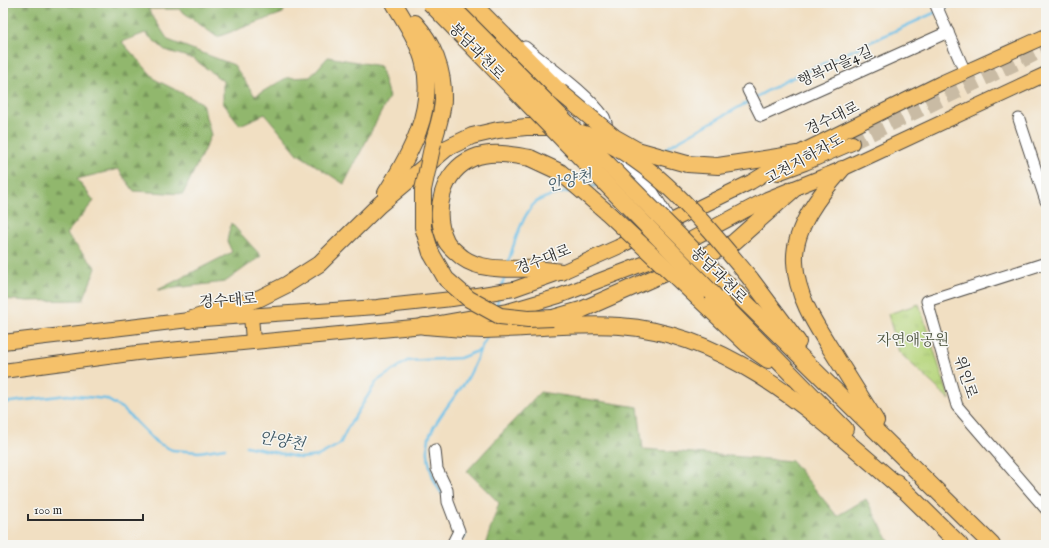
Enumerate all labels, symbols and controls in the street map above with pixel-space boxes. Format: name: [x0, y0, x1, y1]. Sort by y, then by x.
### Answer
street label: 봉담과천로: [445, 19, 509, 84]
street label: 행복마을4길: [795, 42, 876, 91]
street label: 경수대로: [802, 97, 863, 140]
street label: 고천지하차도: [762, 130, 847, 189]
water label: 안양천: [545, 166, 596, 197]
street label: 경수대로: [513, 240, 574, 279]
street label: 봉담과천로: [686, 243, 751, 308]
street label: 경수대로: [198, 289, 258, 312]
park label: 자연애공원: [877, 331, 949, 350]
street label: 위인로: [950, 354, 981, 401]
water label: 안양천: [257, 428, 308, 456]
scale bar: [28, 496, 143, 522]
text: 100 m: [34, 503, 62, 518]

